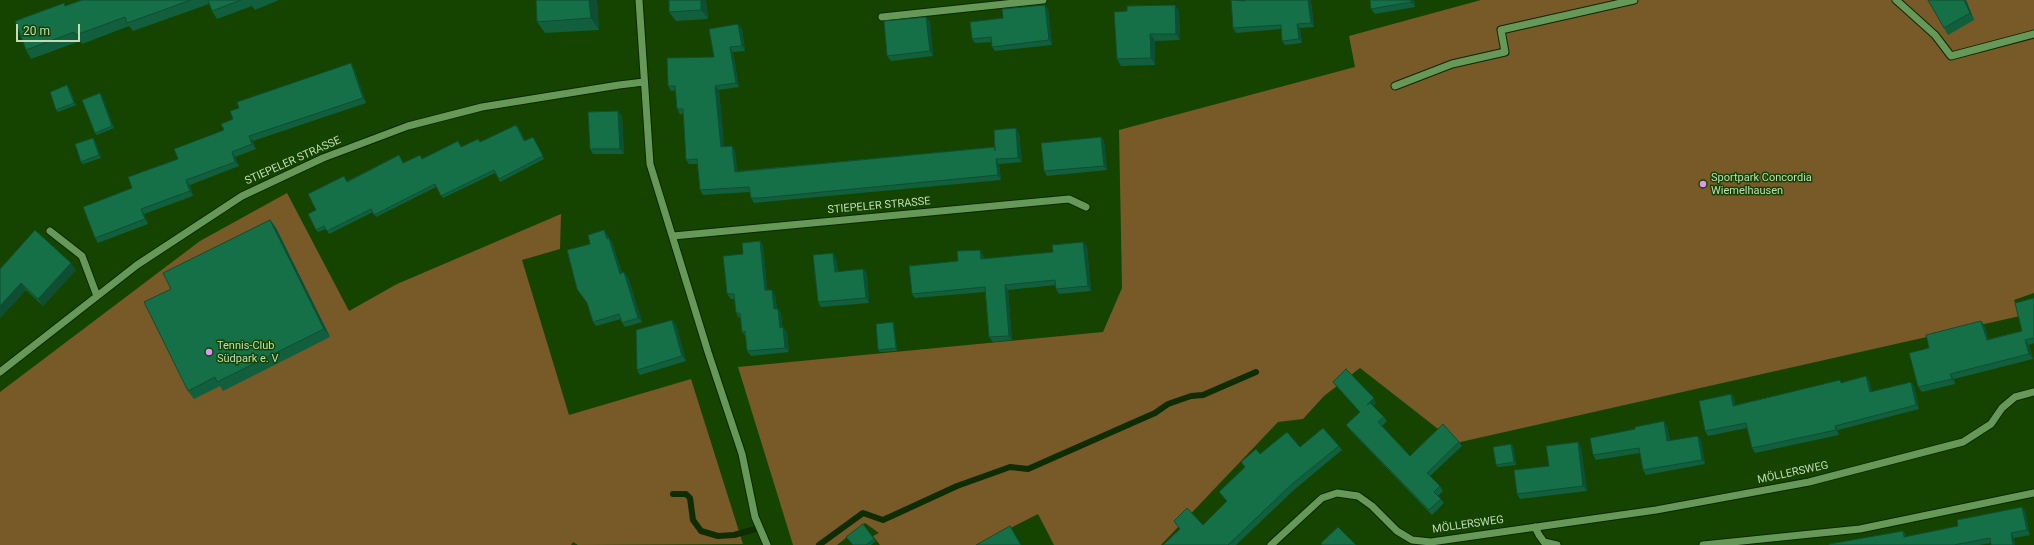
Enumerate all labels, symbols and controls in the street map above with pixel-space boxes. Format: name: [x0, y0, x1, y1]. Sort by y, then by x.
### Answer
scale bar: [18, 16, 82, 42]
text: 20 m: [23, 24, 50, 38]
street label: STIEPELER STRASSE: [243, 134, 343, 188]
place label: Sportpark Concordia Wiemelhausen: [1711, 171, 1812, 197]
marker: Sportpark Concordia Wiemelhausen: [1698, 179, 1708, 189]
street label: STIEPELER STRASSE: [827, 195, 931, 217]
place label: Tennis-Club Südpark e. V: [217, 339, 278, 365]
marker: Tennis-Club Südpark e. V: [204, 347, 214, 357]
street label: MÖLLERSWEG: [1756, 459, 1830, 487]
street label: MÖLLERSWEG: [1431, 513, 1505, 537]

